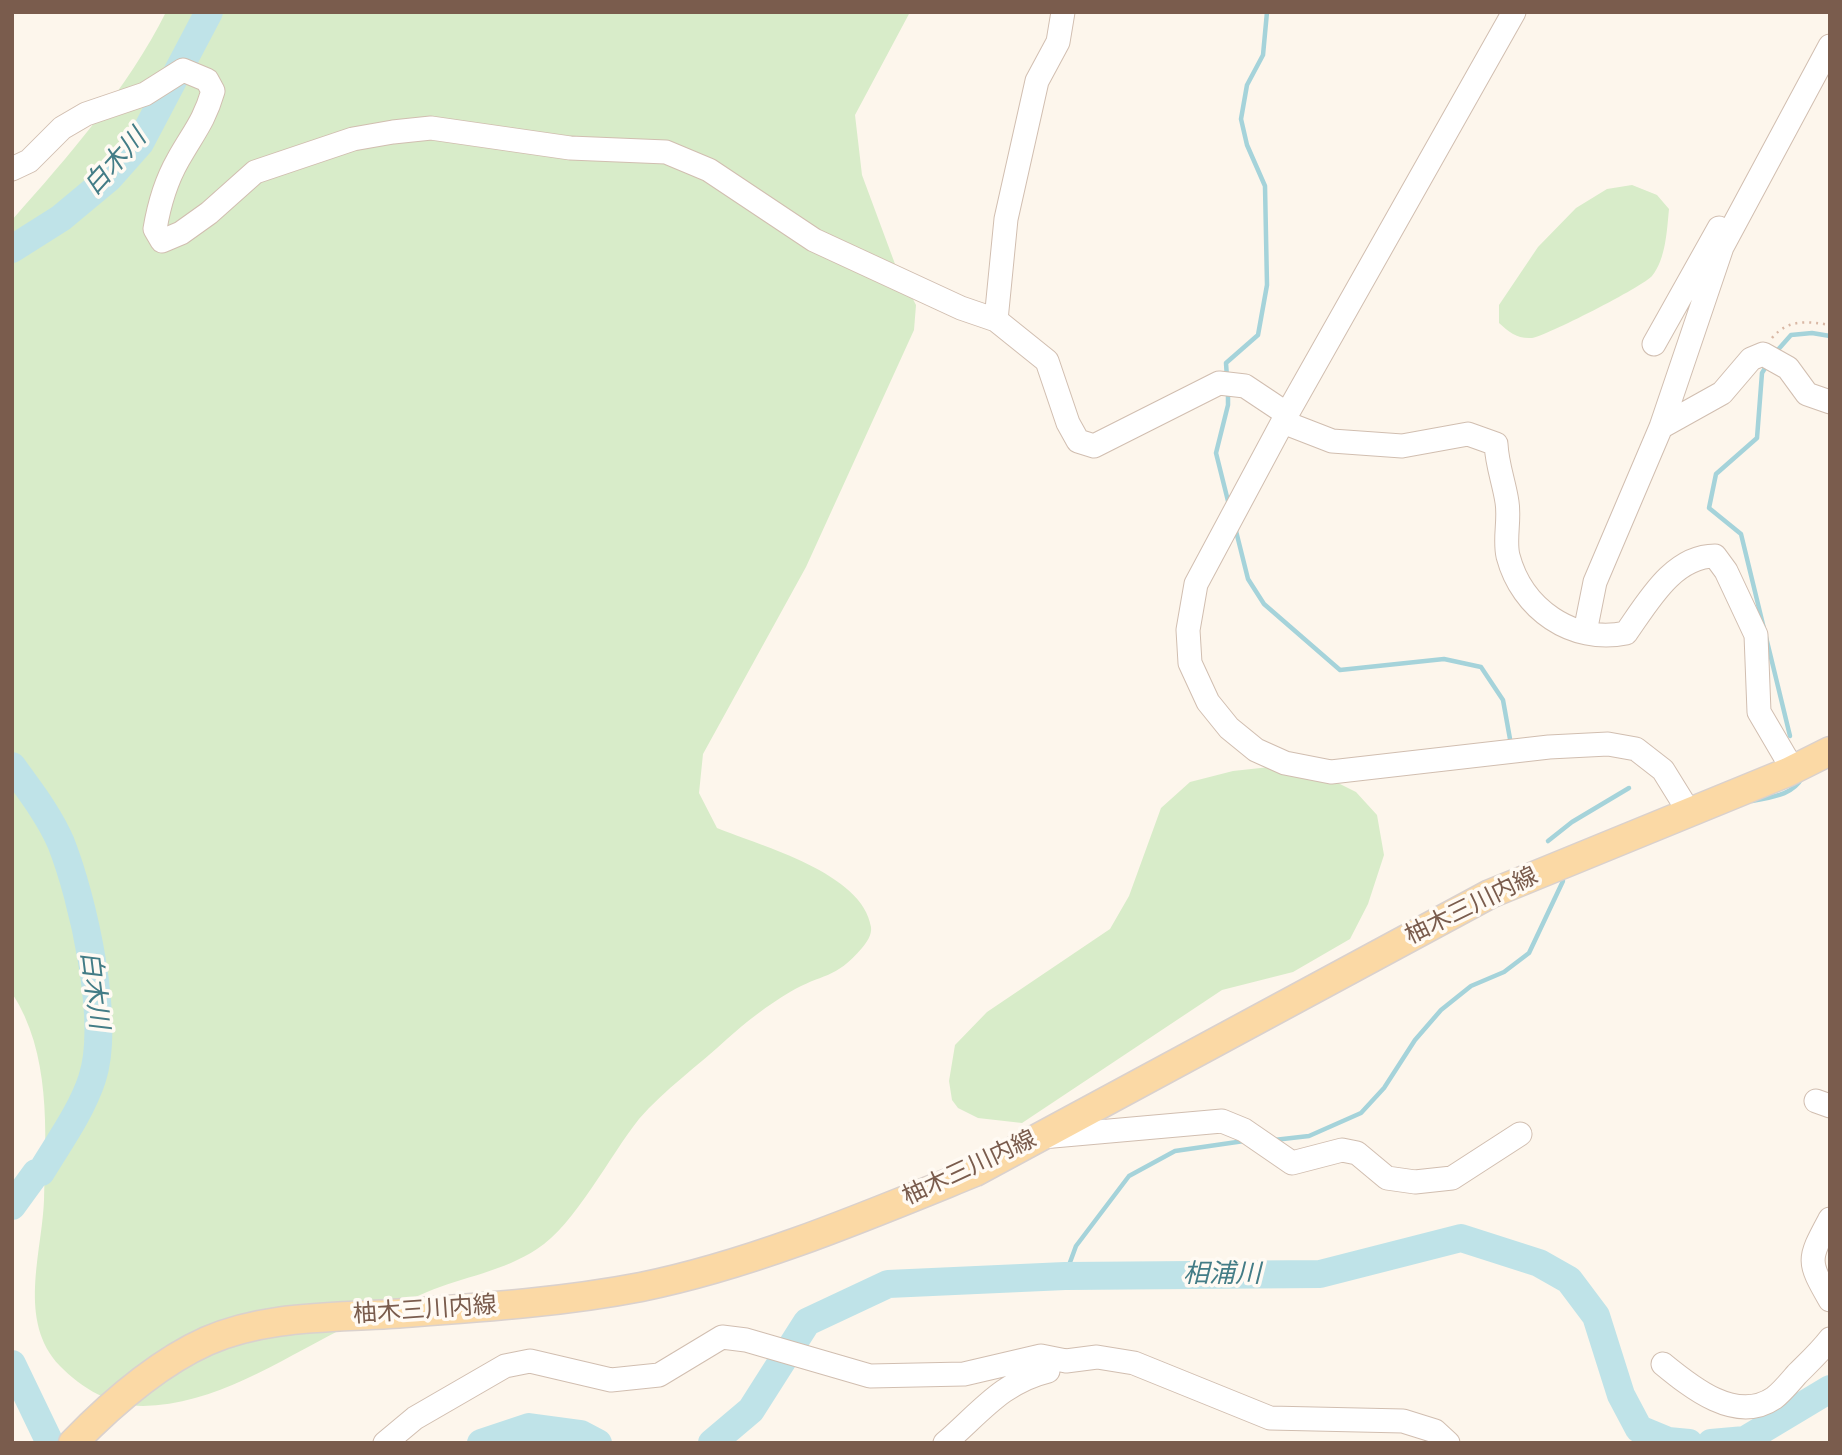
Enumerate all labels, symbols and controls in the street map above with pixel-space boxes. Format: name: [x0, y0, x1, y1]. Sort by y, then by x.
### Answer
water label: 白木川: [78, 124, 154, 202]
street label: 柚木三川内線: [1401, 862, 1543, 952]
water label: 白木川: [73, 949, 113, 1031]
street label: 柚木三川内線: [899, 1126, 1041, 1212]
water label: 相浦川: [1183, 1259, 1261, 1291]
street label: 柚木三川内線: [352, 1292, 498, 1330]

